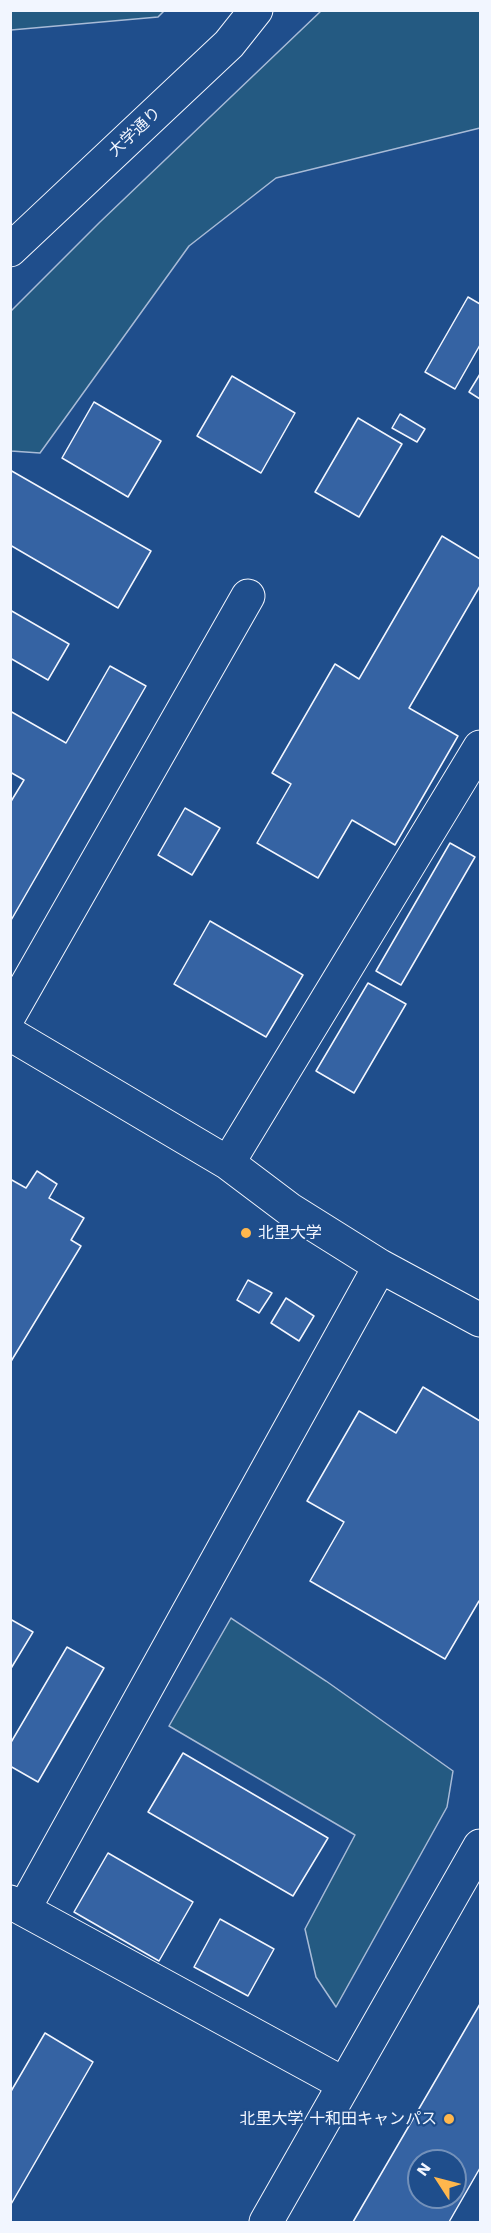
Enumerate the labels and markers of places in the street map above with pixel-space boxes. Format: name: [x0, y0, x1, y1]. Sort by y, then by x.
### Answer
place label: 北里大学: [258, 1223, 322, 1243]
marker: 北里大学: [239, 1226, 253, 1240]
place label: 北里大学 十和田キャンパス: [240, 2109, 437, 2129]
marker: 北里大学 十和田キャンパス: [442, 2112, 456, 2126]

